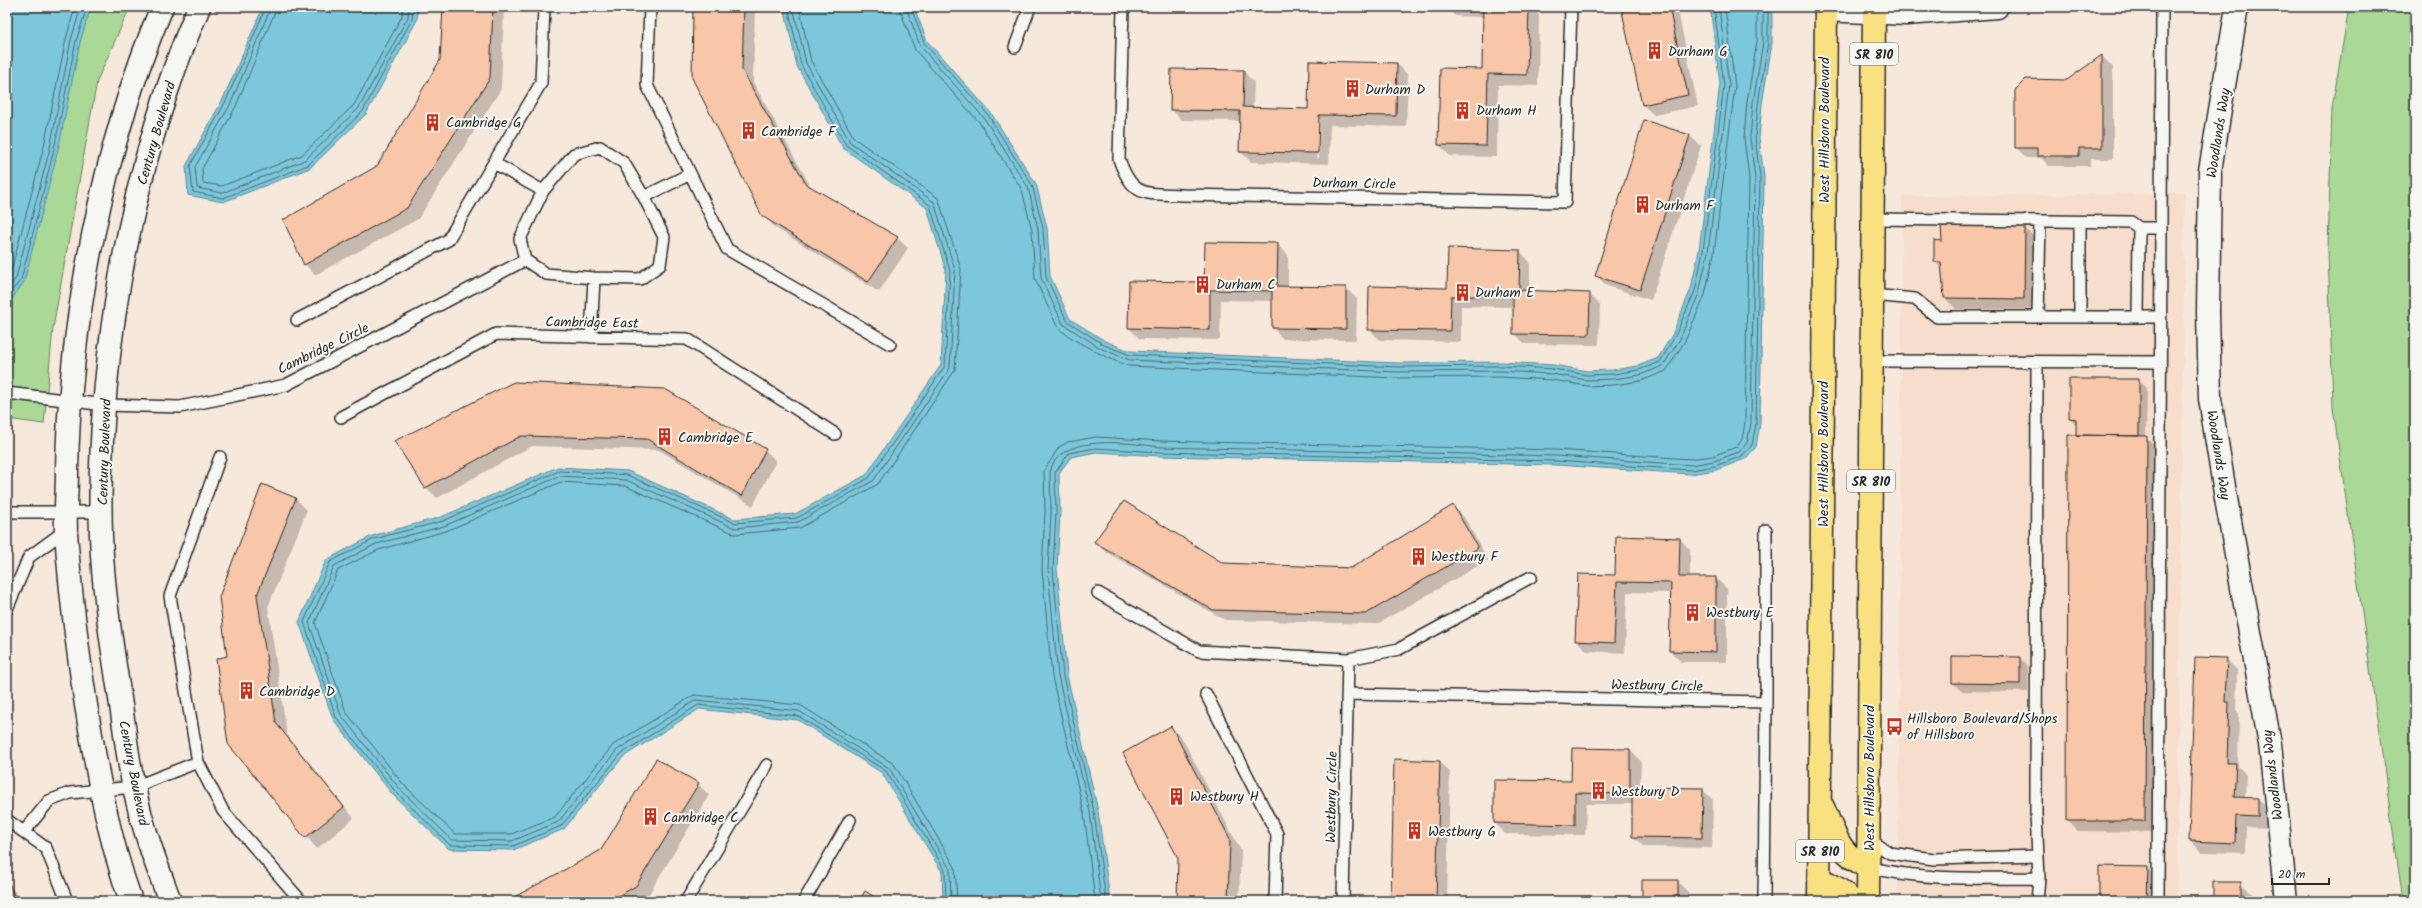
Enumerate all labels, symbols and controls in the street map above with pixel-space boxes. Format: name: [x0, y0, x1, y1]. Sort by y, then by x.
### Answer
building icon: Durham G: [1645, 41, 1665, 61]
place label: Durham G: [1668, 41, 1728, 63]
road number: SR 810: [1850, 43, 1898, 65]
street label: West Hillsboro Boulevard: [1814, 56, 1836, 203]
street label: Century Boulevard: [132, 78, 183, 188]
building icon: Durham D: [1342, 79, 1362, 99]
place label: Durham D: [1365, 79, 1425, 101]
street label: Woodlands Way: [2201, 86, 2237, 180]
building icon: Durham H: [1453, 100, 1473, 120]
place label: Durham H: [1476, 100, 1537, 122]
building icon: Cambridge G: [423, 112, 443, 132]
place label: Cambridge G: [446, 112, 522, 134]
building icon: Cambridge F: [738, 121, 758, 141]
place label: Cambridge F: [761, 121, 837, 143]
street label: Durham Circle: [1312, 172, 1397, 196]
building icon: Durham F: [1632, 195, 1652, 215]
place label: Durham F: [1655, 195, 1715, 217]
building icon: Durham C: [1193, 274, 1213, 294]
place label: Durham C: [1216, 274, 1276, 296]
building icon: Durham E: [1452, 282, 1472, 302]
place label: Durham E: [1475, 282, 1535, 304]
street label: Cambridge East: [545, 311, 639, 335]
street label: Cambridge Circle: [274, 317, 373, 381]
street label: West Hillsboro Boulevard: [1813, 380, 1835, 527]
street label: Century Boulevard: [92, 397, 118, 506]
street label: Woodlands Way: [2200, 409, 2236, 502]
building icon: Cambridge E: [655, 427, 675, 447]
place label: Cambridge E: [678, 427, 754, 449]
road number: SR 810: [1847, 470, 1895, 492]
building icon: Westbury F: [1408, 546, 1428, 566]
place label: Westbury F: [1431, 546, 1500, 568]
building icon: Westbury E: [1683, 602, 1703, 622]
place label: Westbury E: [1706, 602, 1775, 624]
street label: Westbury Circle: [1611, 674, 1704, 698]
building icon: Cambridge D: [236, 681, 256, 701]
place label: Cambridge D: [259, 681, 335, 703]
street label: West Hillsboro Boulevard: [1859, 704, 1881, 851]
place label: Hillsboro Boulevard/Shops of Hillsboro: [1907, 708, 2058, 746]
bus stop icon: Hillsboro Boulevard/Shops of Hillsboro: [1884, 716, 1904, 736]
street label: Century Boulevard: [112, 719, 154, 829]
street label: Woodlands Way: [2256, 728, 2289, 821]
street label: Westbury Circle: [1320, 750, 1344, 843]
building icon: Westbury D: [1588, 781, 1608, 801]
place label: Westbury D: [1611, 781, 1680, 803]
building icon: Westbury H: [1167, 786, 1187, 806]
place label: Westbury H: [1190, 786, 1259, 808]
building icon: Cambridge C: [640, 807, 660, 827]
place label: Cambridge C: [663, 807, 738, 829]
building icon: Westbury G: [1405, 821, 1425, 841]
place label: Westbury G: [1428, 821, 1496, 843]
road number: SR 810: [1796, 840, 1844, 862]
scale bar: [2272, 860, 2329, 886]
text: 20 m: [2278, 865, 2306, 884]

